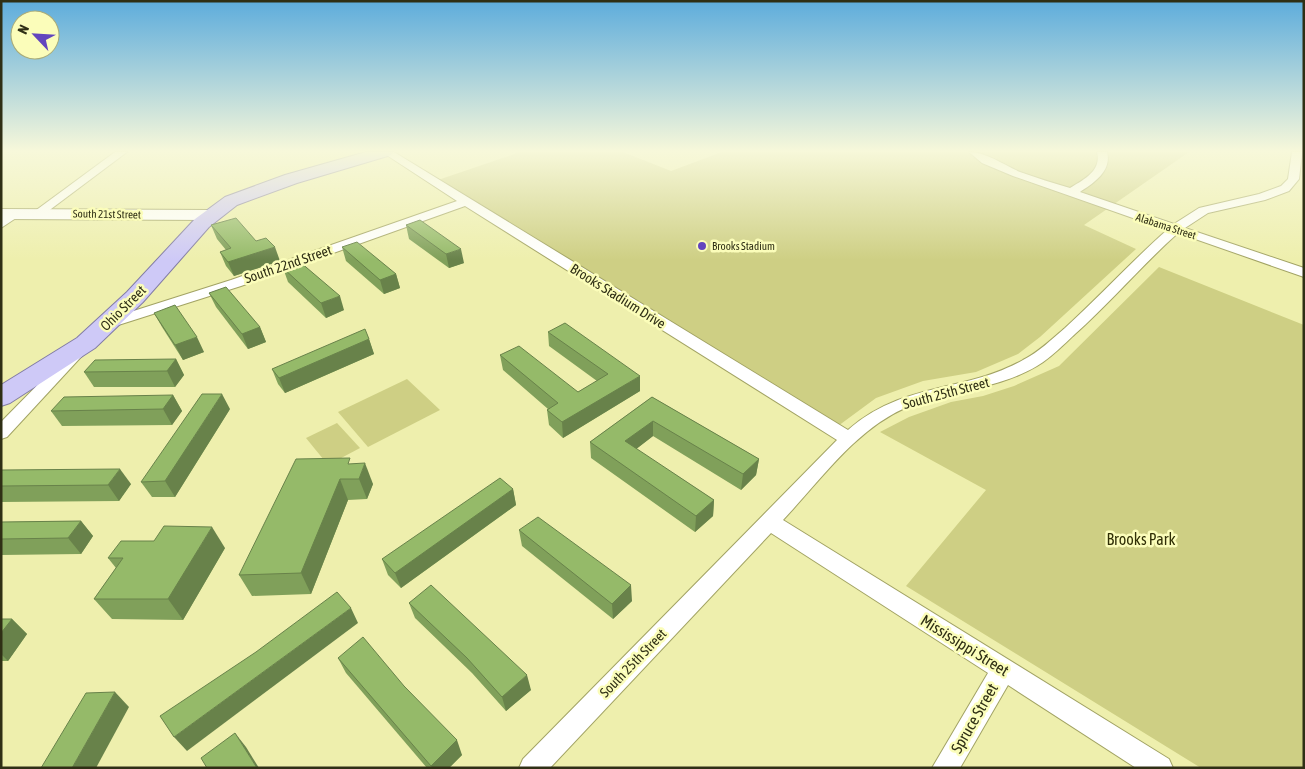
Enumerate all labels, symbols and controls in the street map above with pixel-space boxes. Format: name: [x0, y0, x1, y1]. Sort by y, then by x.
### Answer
north arrow: [10, 10, 60, 60]
text: N: [14, 22, 32, 37]
street label: South 21st Street: [73, 207, 141, 221]
street label: Alabama Street: [1134, 211, 1198, 241]
marker: Brooks Stadium: [696, 240, 708, 252]
place label: Brooks Stadium: [712, 240, 775, 252]
street label: South 22nd Street: [242, 242, 334, 286]
street label: Brooks Stadium Drive: [567, 260, 669, 332]
street label: Ohio Street: [97, 282, 149, 334]
street label: South 25th Street: [901, 374, 991, 412]
park label: Brooks Park: [1107, 530, 1175, 548]
street label: Mississippi Street: [917, 611, 1013, 680]
street label: South 25th Street: [596, 626, 670, 700]
street label: Spruce Street: [947, 680, 1002, 756]

